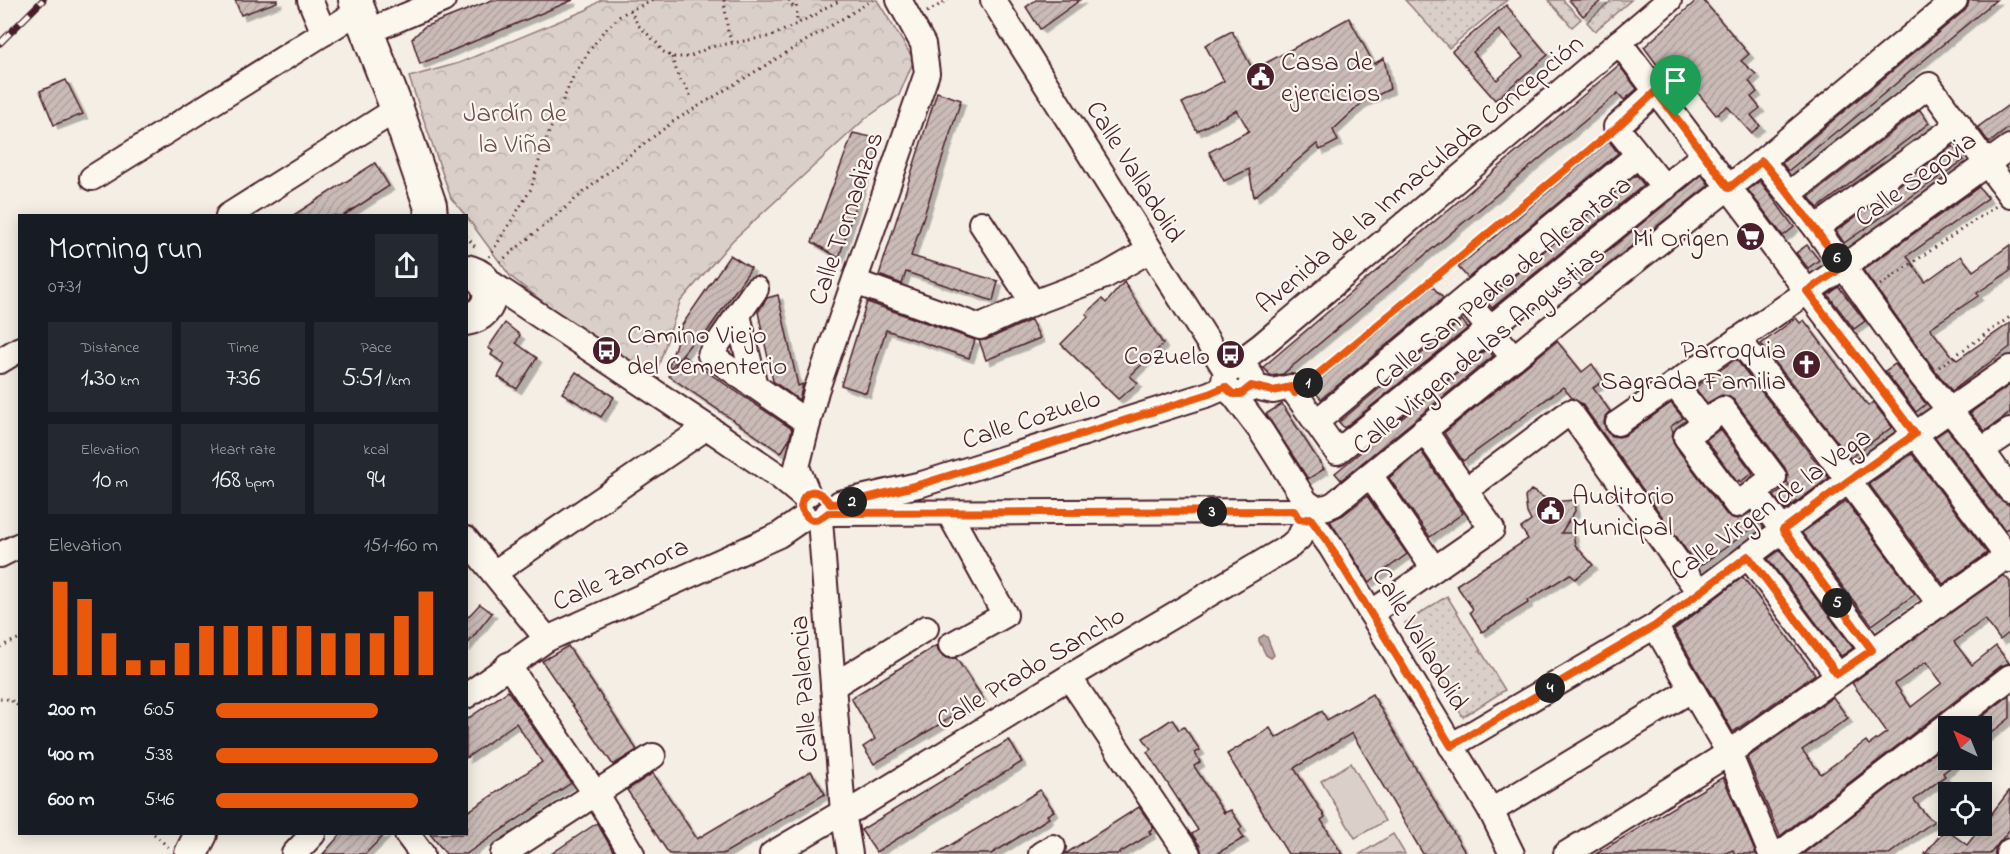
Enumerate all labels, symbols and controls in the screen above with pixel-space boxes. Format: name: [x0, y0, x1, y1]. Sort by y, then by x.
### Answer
street label: Avenida de la Inmaculada Concepción: [1248, 26, 1593, 324]
place label: Casa de ejercicios: [1281, 44, 1380, 114]
pin: [1650, 55, 1701, 117]
public building icon: Casa de ejercicios: [1244, 61, 1276, 93]
icon: arrive: [1659, 64, 1692, 97]
street label: Calle Valladolid: [1075, 94, 1193, 251]
park label: Jardín de la Viña: [463, 95, 568, 165]
street label: Calle Segovia: [1847, 122, 1986, 238]
street label: Calle Tornadizos: [799, 127, 895, 311]
street label: Calle San Pedro de Alcantara: [1366, 167, 1641, 399]
place label: Mi Origen: [1632, 220, 1729, 259]
supermarket icon: Mi Origen: [1734, 221, 1766, 253]
text: Morning run: [48, 226, 202, 274]
button: share: [375, 234, 438, 297]
street label: Calle Virgen de las Angustias: [1345, 236, 1615, 466]
pin: 6: [1822, 243, 1852, 273]
text: 6: [1833, 246, 1841, 270]
text: 07:31: [48, 273, 81, 302]
place label: Camino Viejo del Cementerio: [627, 317, 787, 387]
place label: Parroquia Sagrada Familia: [1601, 332, 1786, 402]
bus stop icon: Camino Viejo del Cementerio: [590, 334, 622, 366]
text: Distance: [81, 336, 139, 360]
text: Time: [227, 336, 259, 360]
text: Pace: [360, 336, 392, 360]
place label: Cozuelo: [1124, 338, 1210, 377]
bus stop icon: Cozuelo: [1215, 339, 1247, 371]
church icon: Parroquia Sagrada Familia: [1791, 349, 1823, 381]
text: 1.30: [81, 360, 116, 398]
text: 7:36: [225, 360, 261, 398]
text: 5:51: [342, 360, 382, 398]
pin: 1: [1293, 368, 1323, 398]
text: km: [116, 369, 139, 393]
text: /km: [382, 369, 410, 393]
text: 1: [1305, 371, 1311, 395]
street label: Calle Cozuelo: [957, 380, 1106, 461]
street label: Calle Virgen de la Vega: [1663, 419, 1880, 591]
text: Elevation: [81, 438, 139, 462]
text: Heart rate: [210, 438, 276, 462]
text: kcal: [363, 438, 389, 462]
text: 10: [92, 462, 112, 500]
text: 168: [211, 462, 241, 500]
text: 94: [367, 462, 385, 500]
text: m: [112, 471, 128, 495]
text: bpm: [241, 471, 275, 495]
place label: Auditorio Municipal: [1572, 478, 1674, 548]
pin: 2: [837, 487, 867, 517]
text: 2: [848, 490, 856, 514]
public building icon: Auditorio Municipal: [1535, 495, 1567, 527]
pin: 3: [1197, 497, 1227, 527]
text: 3: [1209, 500, 1215, 524]
street label: Calle Zamora: [547, 528, 695, 623]
text: Elevation: [48, 532, 122, 561]
text: 151–160 m: [364, 532, 438, 561]
street label: Calle Valladolid: [1361, 560, 1477, 718]
pin: 5: [1822, 588, 1852, 618]
text: 5: [1832, 591, 1842, 615]
street label: Calle Prado Sancho: [929, 597, 1133, 741]
street label: Calle Palencia: [781, 614, 830, 764]
pin: 4: [1535, 673, 1565, 703]
text: 4: [1547, 676, 1553, 700]
text: 200 m: [48, 696, 96, 725]
text: 6:05: [144, 696, 175, 725]
north arrow: [1938, 716, 1992, 770]
map controls: [1938, 716, 1992, 836]
text: 400 m: [48, 741, 94, 770]
text: 5:38: [144, 741, 173, 770]
button: locate: [1938, 782, 1992, 836]
text: 600 m: [48, 786, 95, 815]
text: 5:46: [144, 786, 174, 815]

